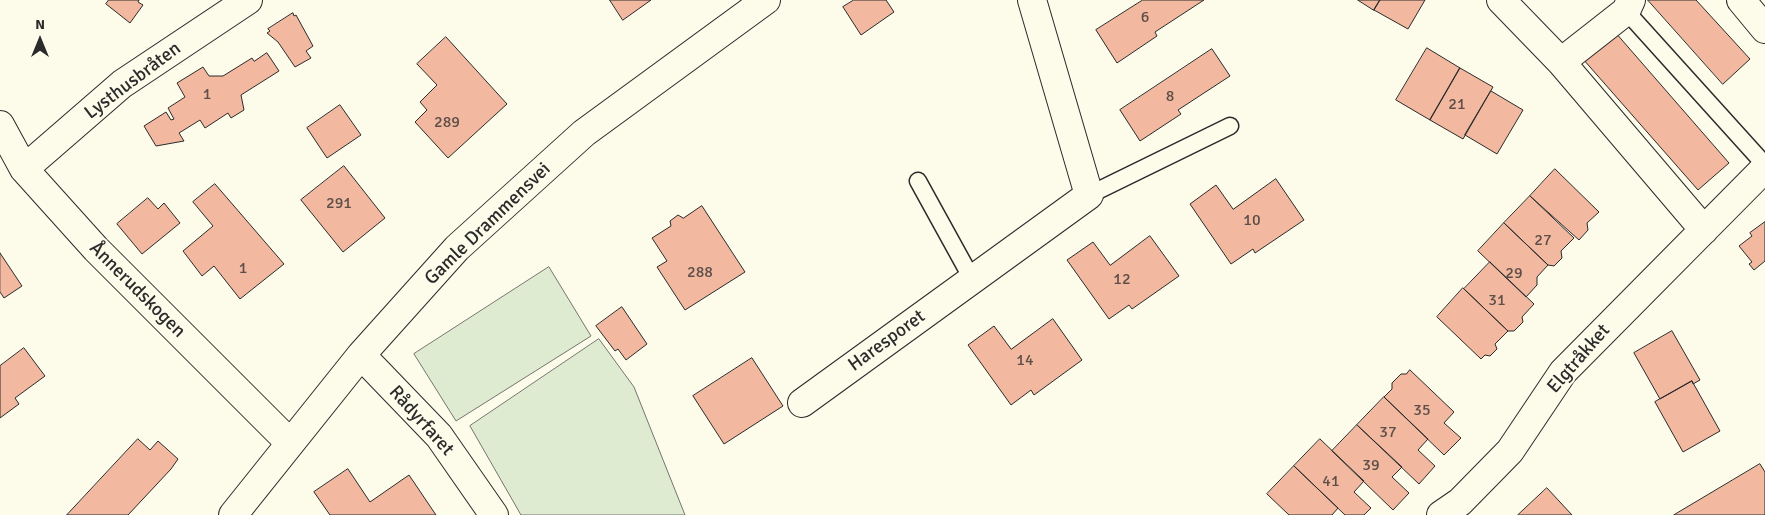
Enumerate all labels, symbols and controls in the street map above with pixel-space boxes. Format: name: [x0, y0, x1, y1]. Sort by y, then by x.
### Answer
house number: 6: [1141, 8, 1149, 28]
north arrow: [15, 15, 65, 65]
text: N: [35, 16, 45, 33]
street label: Lysthusbråten: [80, 37, 186, 125]
house number: 1: [203, 85, 211, 105]
house number: 8: [1166, 87, 1174, 107]
house number: 21: [1448, 95, 1466, 115]
house number: 289: [434, 113, 460, 133]
street label: Gamle Drammensvei: [420, 158, 556, 290]
house number: 291: [326, 194, 352, 214]
house number: 10: [1243, 211, 1261, 231]
house number: 27: [1534, 231, 1552, 251]
street label: Ånnerudskogen: [84, 237, 190, 343]
house number: 1: [239, 259, 247, 279]
house number: 288: [687, 263, 713, 283]
house number: 29: [1505, 264, 1523, 284]
house number: 12: [1113, 270, 1131, 290]
house number: 31: [1488, 291, 1506, 311]
street label: Haresporet: [844, 305, 930, 377]
street label: Elgtråkket: [1543, 320, 1615, 398]
house number: 14: [1016, 351, 1034, 371]
street label: Rådyrfaret: [384, 381, 458, 461]
house number: 35: [1413, 401, 1431, 421]
house number: 37: [1379, 423, 1397, 443]
house number: 39: [1362, 456, 1380, 476]
house number: 41: [1322, 472, 1340, 492]

